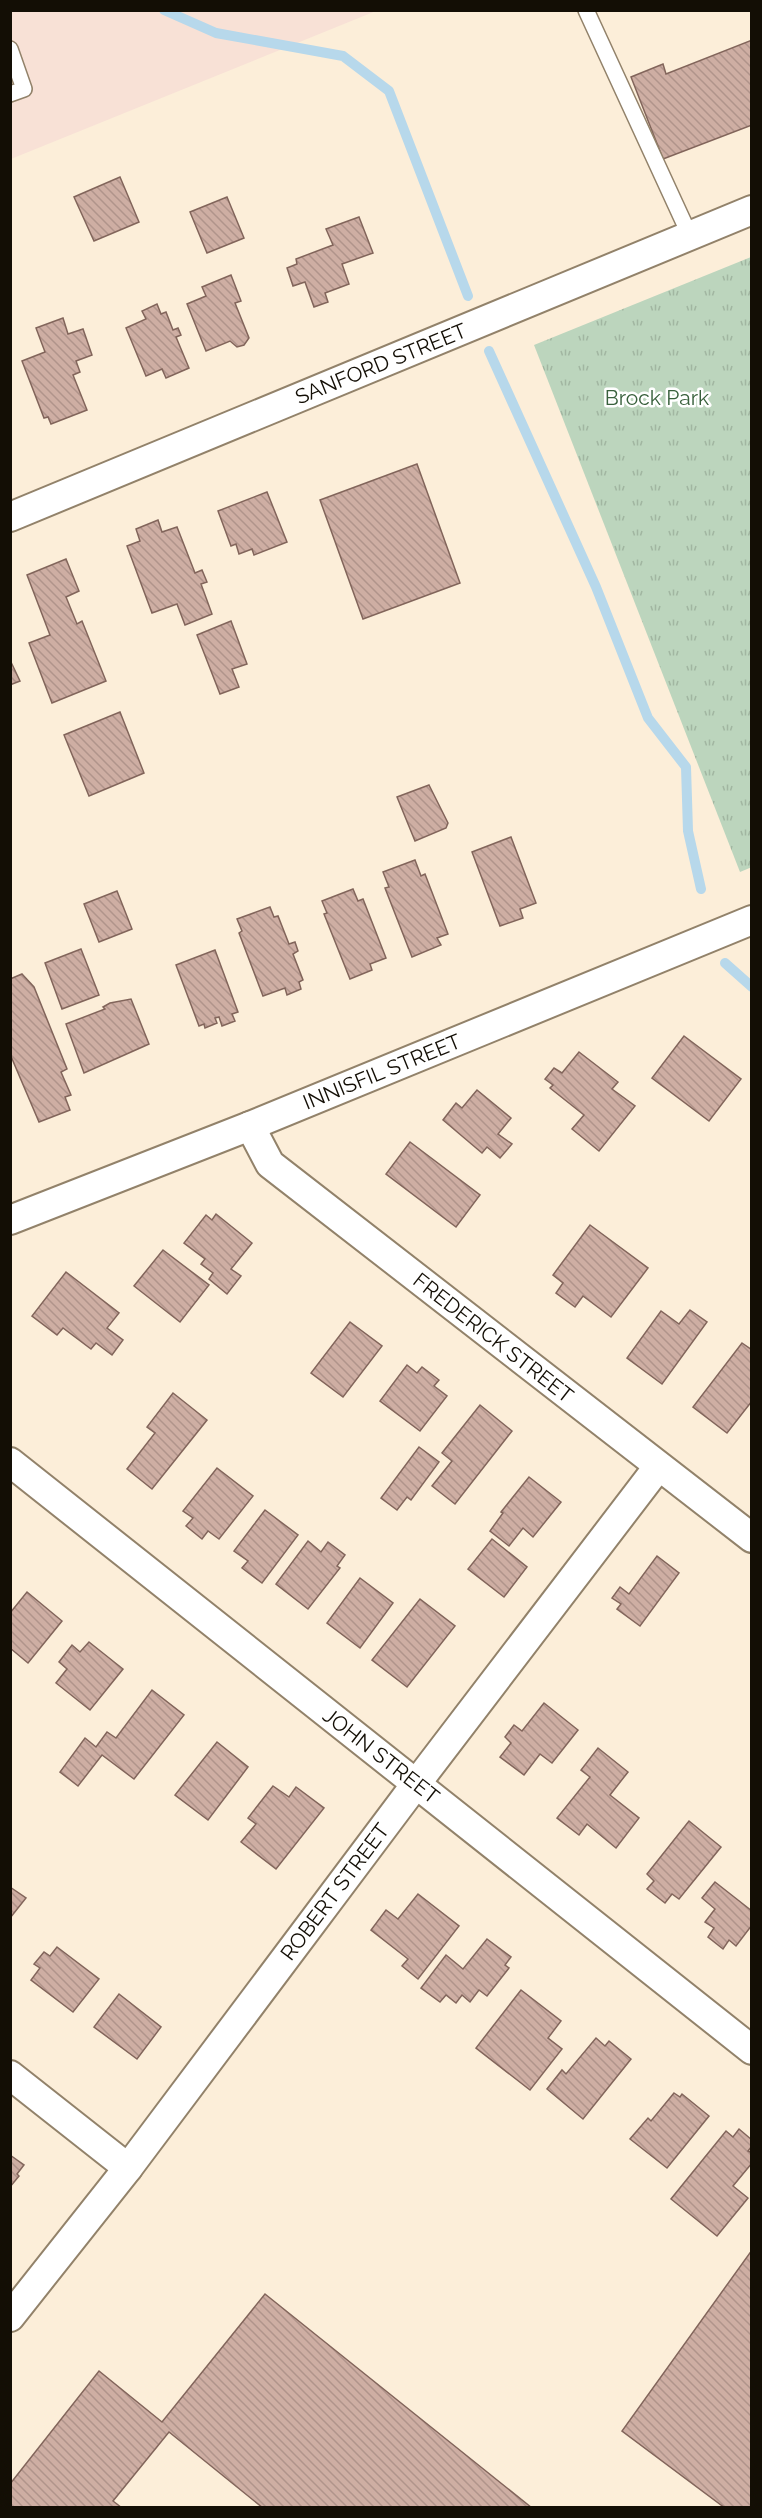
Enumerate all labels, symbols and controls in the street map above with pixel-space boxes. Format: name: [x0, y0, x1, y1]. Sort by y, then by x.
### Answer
street label: SANFORD STREET: [292, 318, 470, 409]
park label: Brock Park: [605, 385, 709, 410]
street label: INNISFIL STREET: [299, 1028, 464, 1115]
street label: FREDERICK STREET: [408, 1267, 578, 1408]
street label: JOHN STREET: [318, 1702, 445, 1809]
street label: ROBERT STREET: [275, 1818, 394, 1965]

